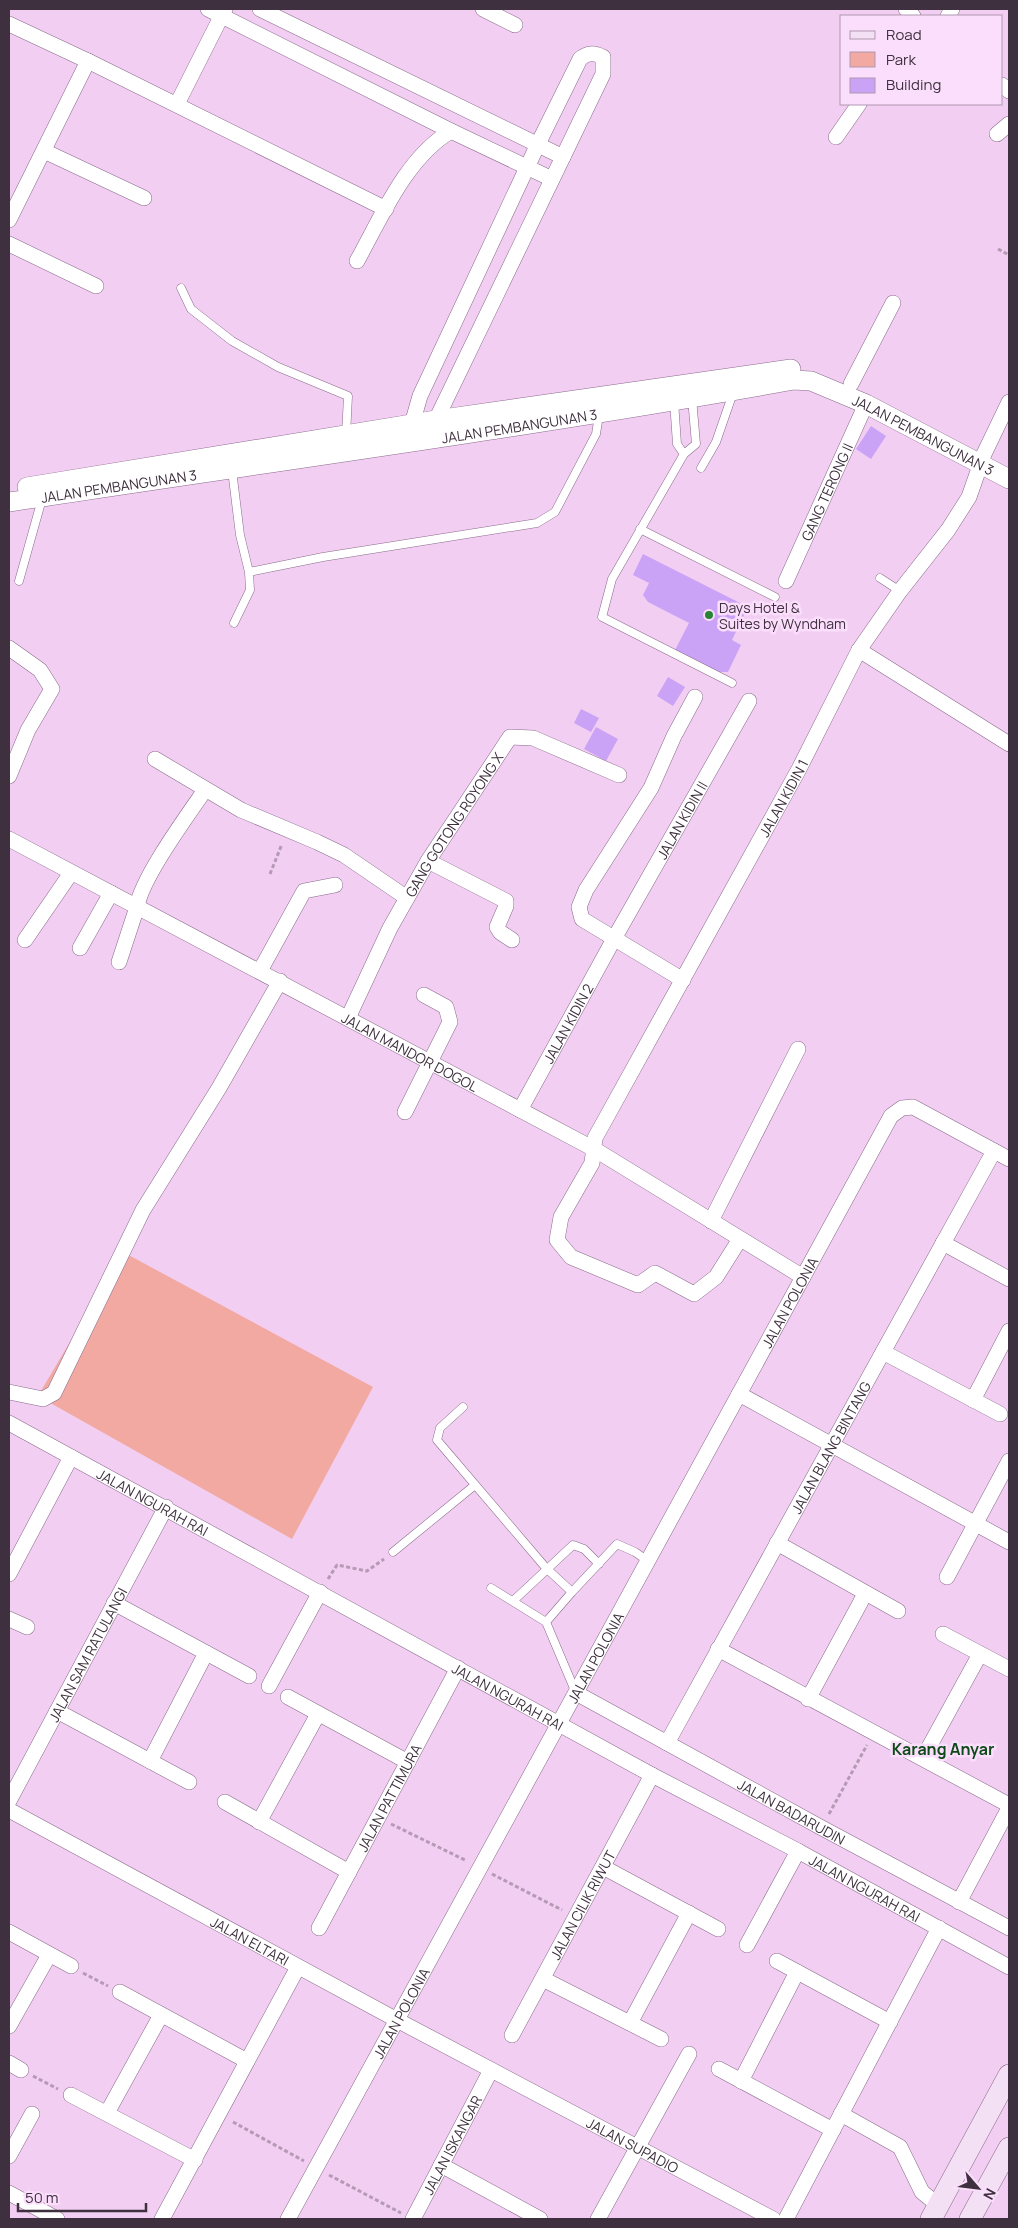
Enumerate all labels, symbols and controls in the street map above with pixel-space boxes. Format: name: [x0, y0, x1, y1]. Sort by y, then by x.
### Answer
legend: [840, 15, 1003, 105]
text: Road: [886, 24, 922, 45]
text: Park: [886, 49, 916, 70]
text: Building: [886, 74, 941, 95]
street label: JALAN PEMBANGUNAN 3: [850, 390, 997, 479]
street label: JALAN PEMBANGUNAN 3: [440, 404, 598, 447]
street label: GANG TERONG II: [796, 440, 857, 543]
street label: JALAN PEMBANGUNAN 3: [40, 465, 198, 507]
place label: Days Hotel & Suites by Wyndham: [719, 598, 846, 633]
marker: Days Hotel & Suites by Wyndham: [703, 609, 715, 621]
street label: GANG GOTONG ROYONG X: [400, 748, 507, 900]
street label: JALAN KIDIN 1: [754, 756, 812, 840]
street label: JALAN KIDIN II: [652, 778, 711, 862]
street label: JALAN KIDIN 2: [538, 980, 597, 1066]
street label: JALAN MANDOR DOGOL: [339, 1008, 482, 1095]
street label: JALAN POLONIA: [757, 1253, 822, 1351]
street label: JALAN BLANG BINTANG: [786, 1378, 875, 1517]
street label: JALAN NGURAH RAI: [94, 1464, 212, 1540]
street label: JALAN SAM RATULANGI: [44, 1584, 131, 1725]
street label: JALAN POLONIA: [562, 1609, 628, 1706]
street label: JALAN NGURAH RAI: [449, 1658, 567, 1734]
district label: Karang Anyar: [892, 1738, 994, 1760]
street label: JALAN PATTIMURA: [352, 1740, 425, 1855]
street label: JALAN BADARUDIN: [735, 1774, 849, 1848]
street label: JALAN CILIK RIWUT: [545, 1846, 620, 1963]
street label: JALAN NGURAH RAI: [806, 1850, 924, 1926]
street label: JALAN ELTARI: [207, 1912, 292, 1969]
street label: JALAN POLONIA: [368, 1964, 433, 2062]
street label: JALAN ISKANGAR: [418, 2092, 486, 2198]
street label: JALAN SUPADIO: [584, 2113, 682, 2177]
north arrow: [953, 2163, 1003, 2213]
scale bar: [18, 2180, 145, 2212]
text: N: [979, 2185, 1001, 2203]
text: 50 m: [25, 2187, 59, 2208]

